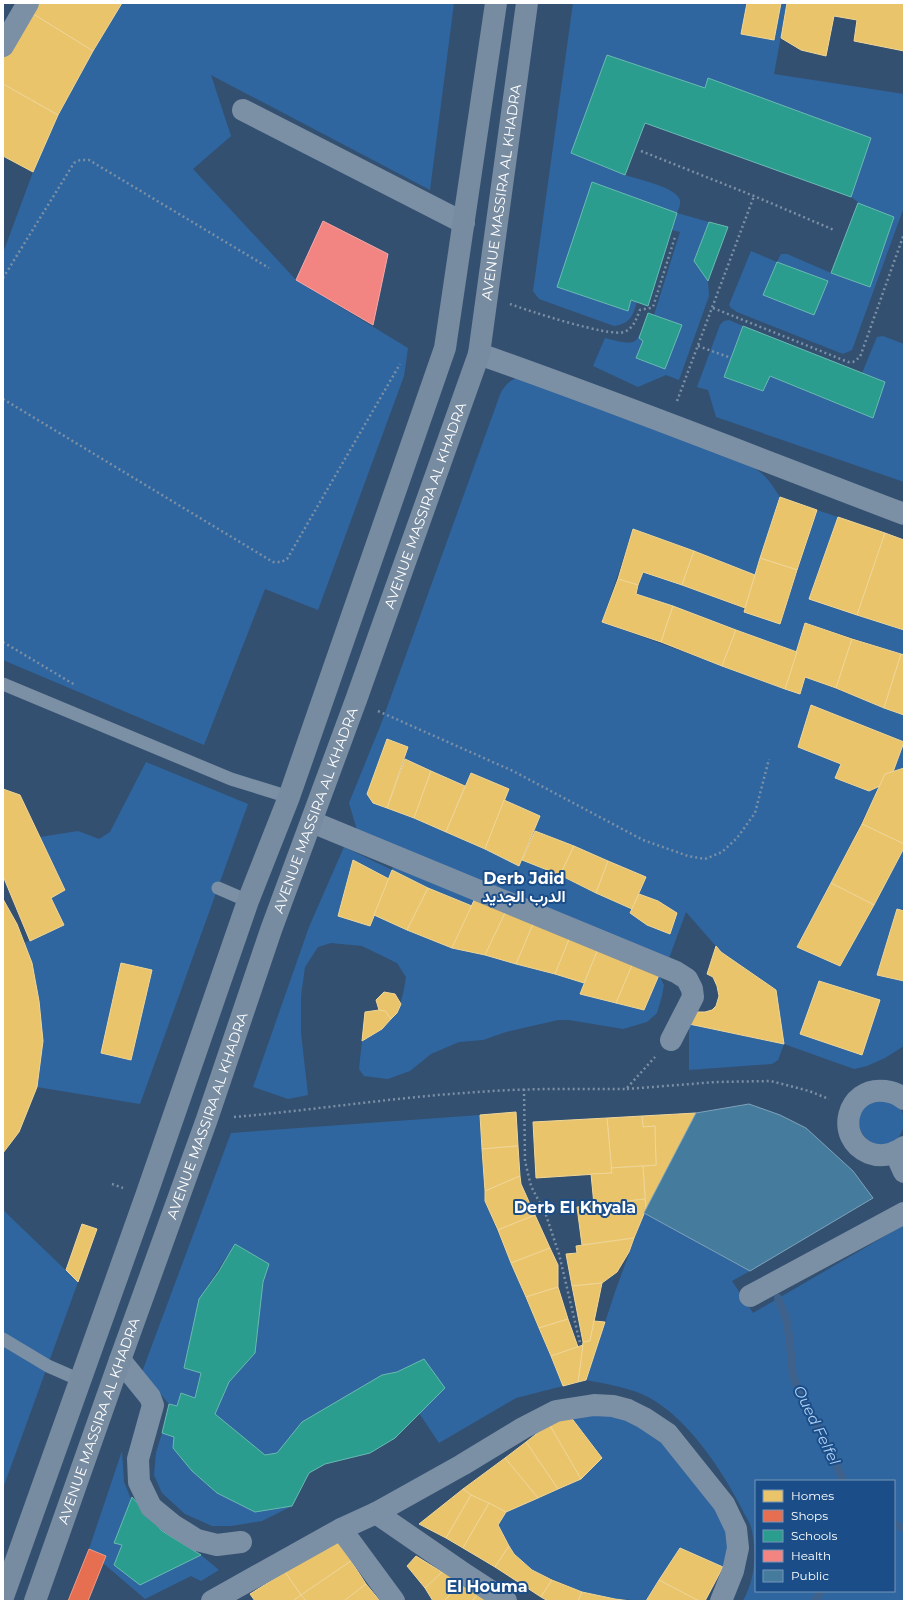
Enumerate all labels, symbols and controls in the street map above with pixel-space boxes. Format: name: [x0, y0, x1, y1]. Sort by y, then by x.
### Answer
street label: AVENUE MASSIRA AL KHADRA: [477, 82, 525, 301]
street label: AVENUE MASSIRA AL KHADRA: [380, 399, 470, 611]
street label: AVENUE MASSIRA AL KHADRA: [269, 704, 362, 916]
district label: Derb Jdid الدرب الجديد: [482, 869, 566, 907]
street label: AVENUE MASSIRA AL KHADRA: [163, 1009, 252, 1221]
district label: Derb El Khyala: [514, 1198, 636, 1217]
street label: AVENUE MASSIRA AL KHADRA: [54, 1314, 144, 1527]
water label: Oued Felfel: [790, 1382, 844, 1468]
legend: [755, 1480, 895, 1592]
text: Homes: [791, 1488, 834, 1503]
text: Shops: [791, 1508, 828, 1523]
text: Schools: [791, 1528, 837, 1543]
text: Health: [791, 1548, 831, 1563]
text: Public: [791, 1568, 829, 1583]
district label: El Houma: [446, 1577, 528, 1596]

